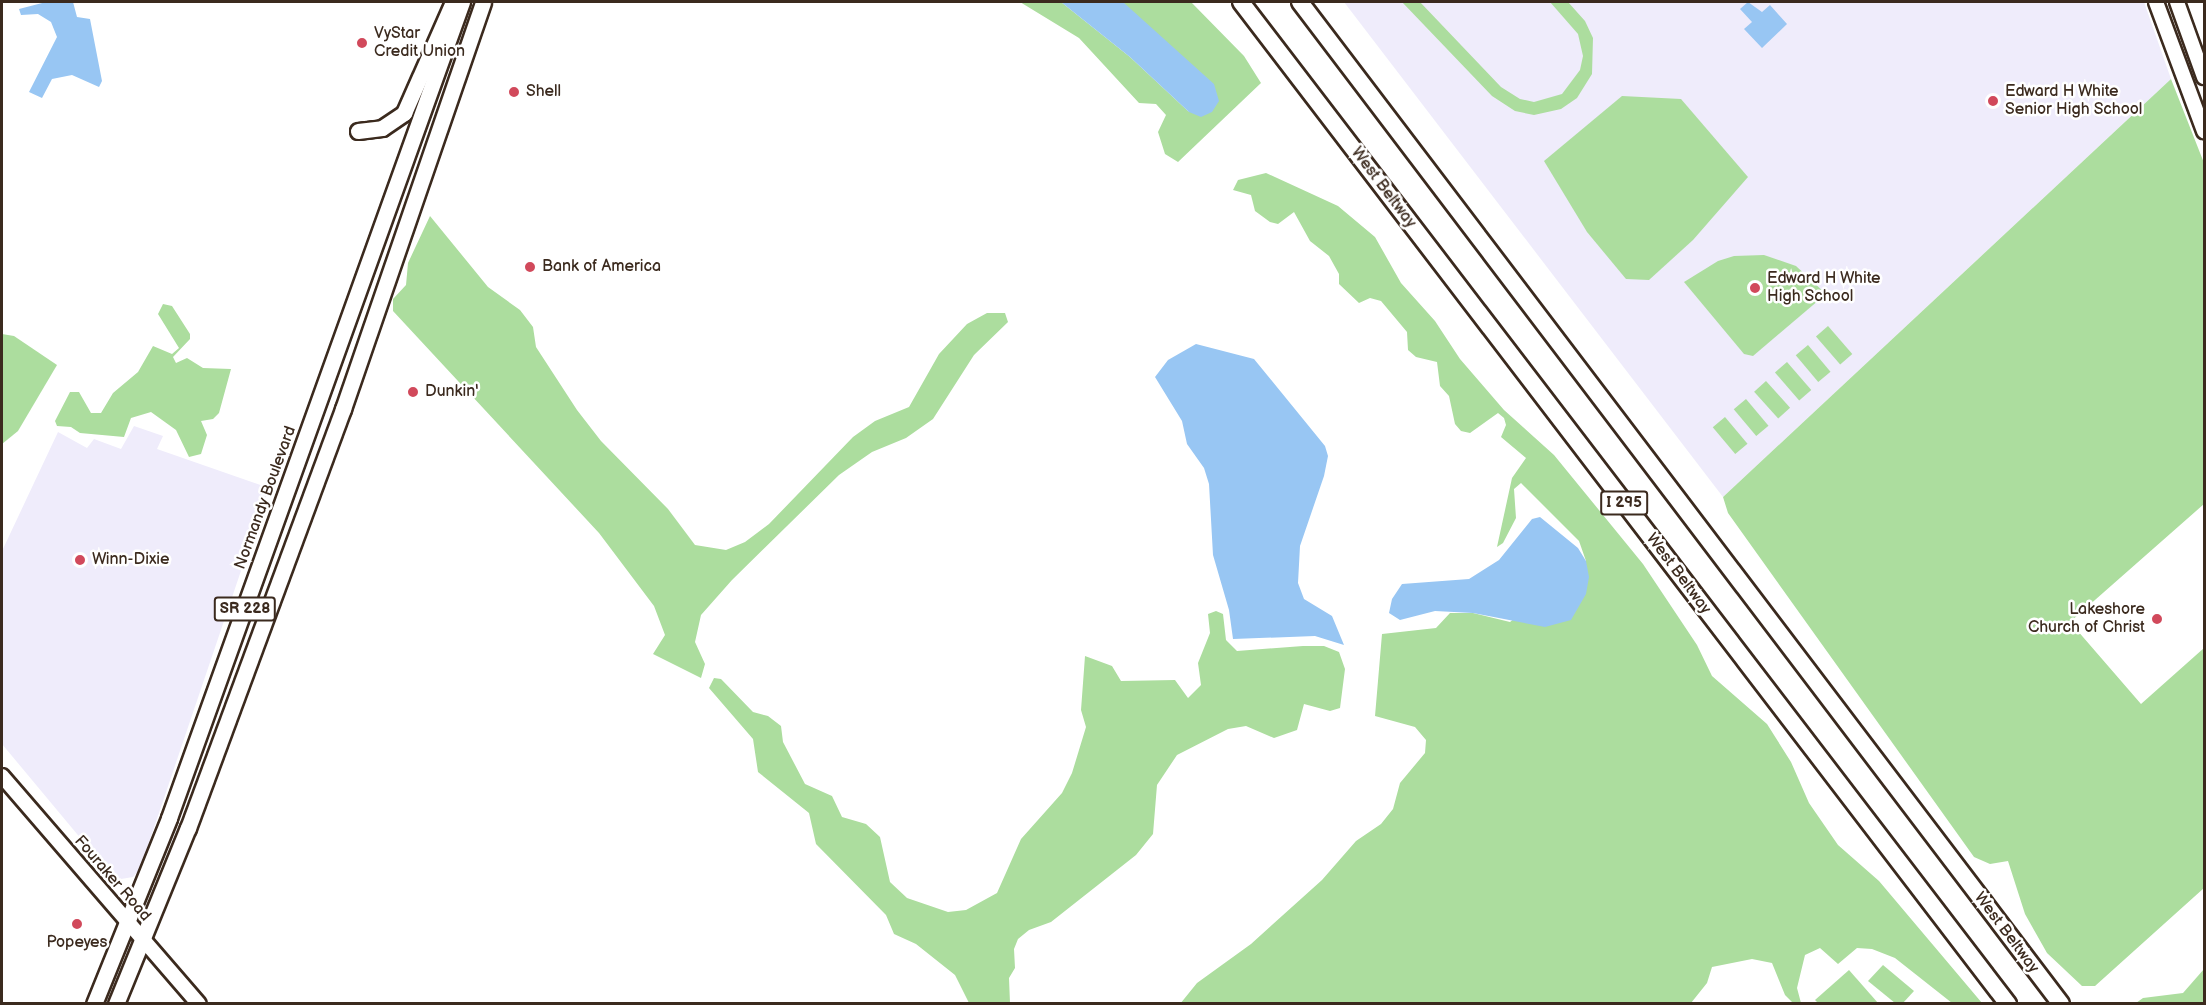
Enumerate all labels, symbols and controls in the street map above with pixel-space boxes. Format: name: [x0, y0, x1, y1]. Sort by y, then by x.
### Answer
place label: VyStar Credit Union: [374, 24, 465, 62]
marker: VyStar Credit Union: [355, 36, 369, 50]
place label: Shell: [526, 82, 561, 102]
place label: Edward H White Senior High School: [2005, 82, 2143, 120]
marker: Shell: [507, 85, 521, 99]
marker: Edward H White Senior High School: [1986, 94, 2000, 108]
street label: West Beltway: [1346, 144, 1420, 232]
place label: Bank of America: [542, 257, 661, 277]
marker: Bank of America: [523, 260, 537, 274]
place label: Edward H White High School: [1767, 269, 1881, 307]
marker: Edward H White High School: [1748, 281, 1762, 295]
place label: Dunkin': [425, 382, 478, 402]
marker: Dunkin': [406, 385, 420, 399]
street label: Normandy Boulevard: [231, 423, 301, 573]
road number: I 295: [1600, 491, 1648, 515]
street label: West Beltway: [1641, 530, 1715, 618]
place label: Winn-Dixie: [92, 550, 170, 570]
marker: Winn-Dixie: [73, 553, 87, 567]
road number: SR 228: [214, 597, 276, 621]
place label: Lakeshore Church of Christ: [2028, 600, 2145, 638]
marker: Lakeshore Church of Christ: [2150, 612, 2164, 626]
street label: Fouraker Road: [70, 832, 154, 926]
street label: West Beltway: [1969, 889, 2043, 977]
marker: Popeyes: [70, 917, 84, 931]
place label: Popeyes: [47, 933, 107, 953]

